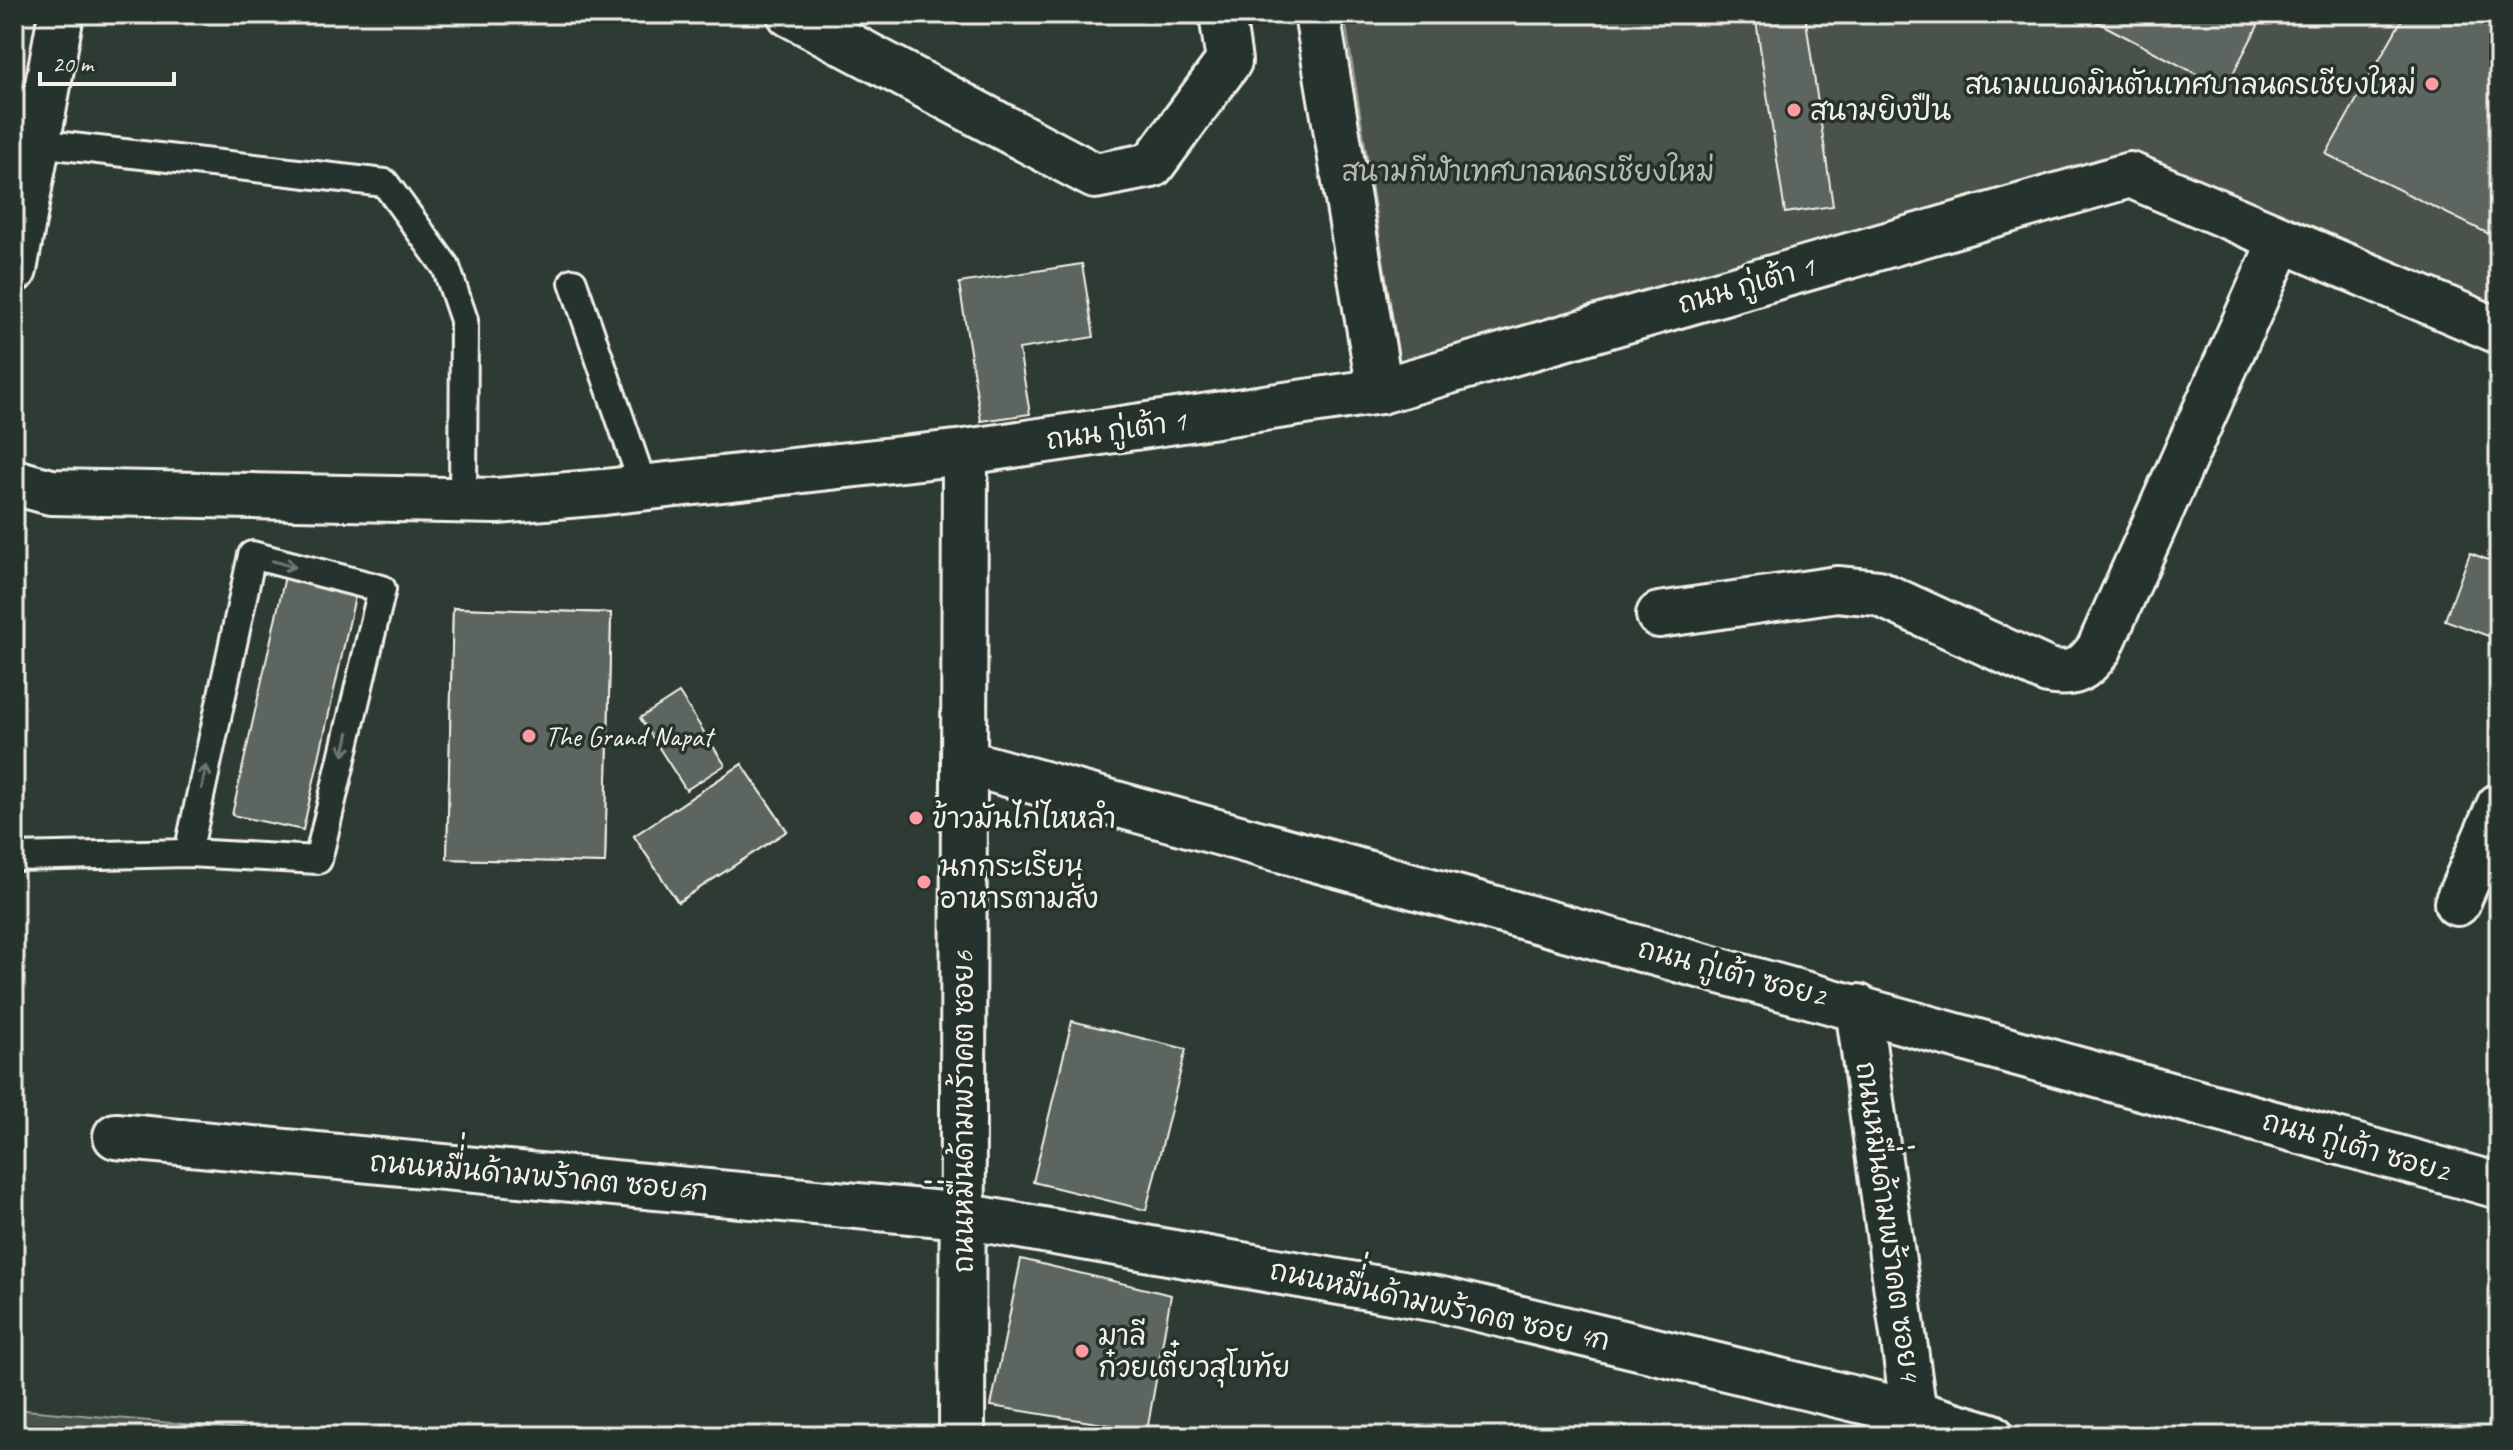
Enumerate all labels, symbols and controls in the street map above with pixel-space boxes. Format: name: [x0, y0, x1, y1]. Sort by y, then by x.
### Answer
scale bar: [40, 36, 174, 86]
text: 20 m: [52, 49, 95, 79]
place label: สนามแบดมินตันเทศบาลนครเชียงใหม่: [1965, 65, 2416, 102]
marker: สนามแบดมินตันเทศบาลนครเชียงใหม่: [2423, 75, 2441, 93]
place label: สนามยิงปืน: [1810, 92, 1951, 128]
marker: สนามยิงปืน: [1785, 101, 1803, 119]
park label: สนามกีฬาเทศบาลนครเชียงใหม่: [1342, 152, 1714, 189]
street label: ถนน กู่เต้า 1: [1673, 247, 1820, 324]
street label: ถนน กู่เต้า 1: [1044, 402, 1190, 460]
one-way arrow: [271, 557, 297, 572]
place label: The Grand Napat: [545, 719, 716, 754]
marker: The Grand Napat: [520, 727, 538, 745]
one-way arrow: [337, 731, 352, 756]
one-way arrow: [198, 765, 213, 790]
place label: ข้าวมันไก่ไหหลำ: [932, 799, 1116, 836]
marker: ข้าวมันไก่ไหหลำ: [907, 809, 925, 827]
place label: นกกระเรียน อาหารตามสั่ง: [940, 849, 1099, 916]
marker: นกกระเรียน อาหารตามสั่ง: [915, 873, 933, 891]
street label: ถนน กู่เต้า ซอย2: [1634, 929, 1832, 1017]
street label: ถนนหมื่่นด้ามพร้าคต ซอย6: [924, 950, 981, 1273]
street label: ถนนหมื่่นด้ามพร้าคต ซอย4: [1848, 1056, 1949, 1385]
street label: ถนน กู่เต้า ซอย2: [2258, 1102, 2456, 1193]
street label: ถนนหมื่่นด้ามพร้าคต ซอย6ก: [368, 1123, 712, 1208]
street label: ถนนหมื่่นด้ามพร้าคต ซอย 4ก: [1267, 1231, 1618, 1358]
place label: มาลี ก๋วยเตี๋ยวสุโขทัย: [1098, 1318, 1290, 1388]
marker: มาลี ก๋วยเตี๋ยวสุโขทัย: [1073, 1342, 1091, 1360]

